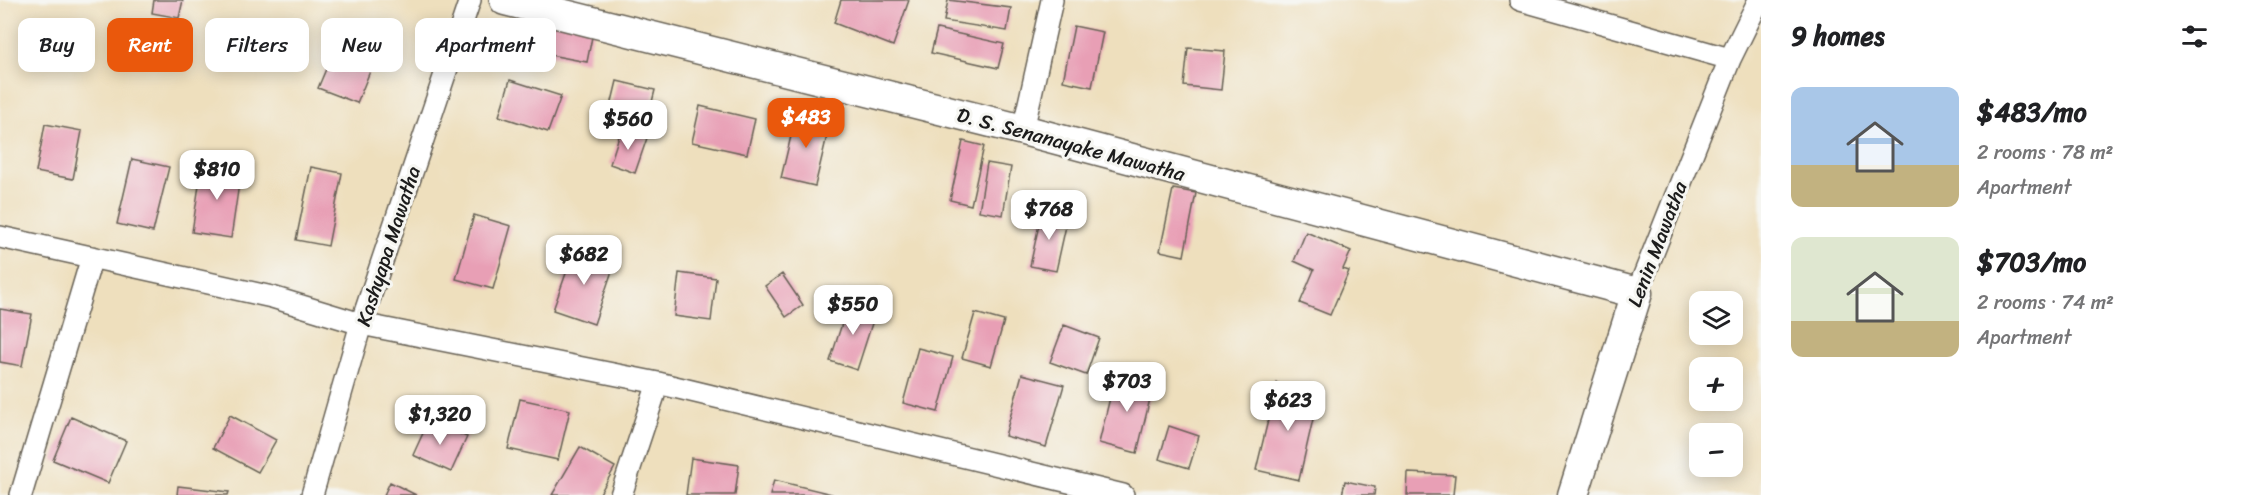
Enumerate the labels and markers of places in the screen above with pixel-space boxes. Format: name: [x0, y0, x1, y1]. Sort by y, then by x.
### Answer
pin: $483: [770, 98, 842, 149]
pin: $560: [592, 100, 664, 151]
pin: $810: [181, 150, 253, 201]
pin: $768: [1013, 190, 1085, 241]
pin: $682: [548, 235, 620, 286]
pin: $550: [817, 285, 889, 336]
pin: $703: [1091, 362, 1163, 413]
pin: $623: [1252, 381, 1324, 432]
pin: $1,320: [391, 395, 489, 446]

